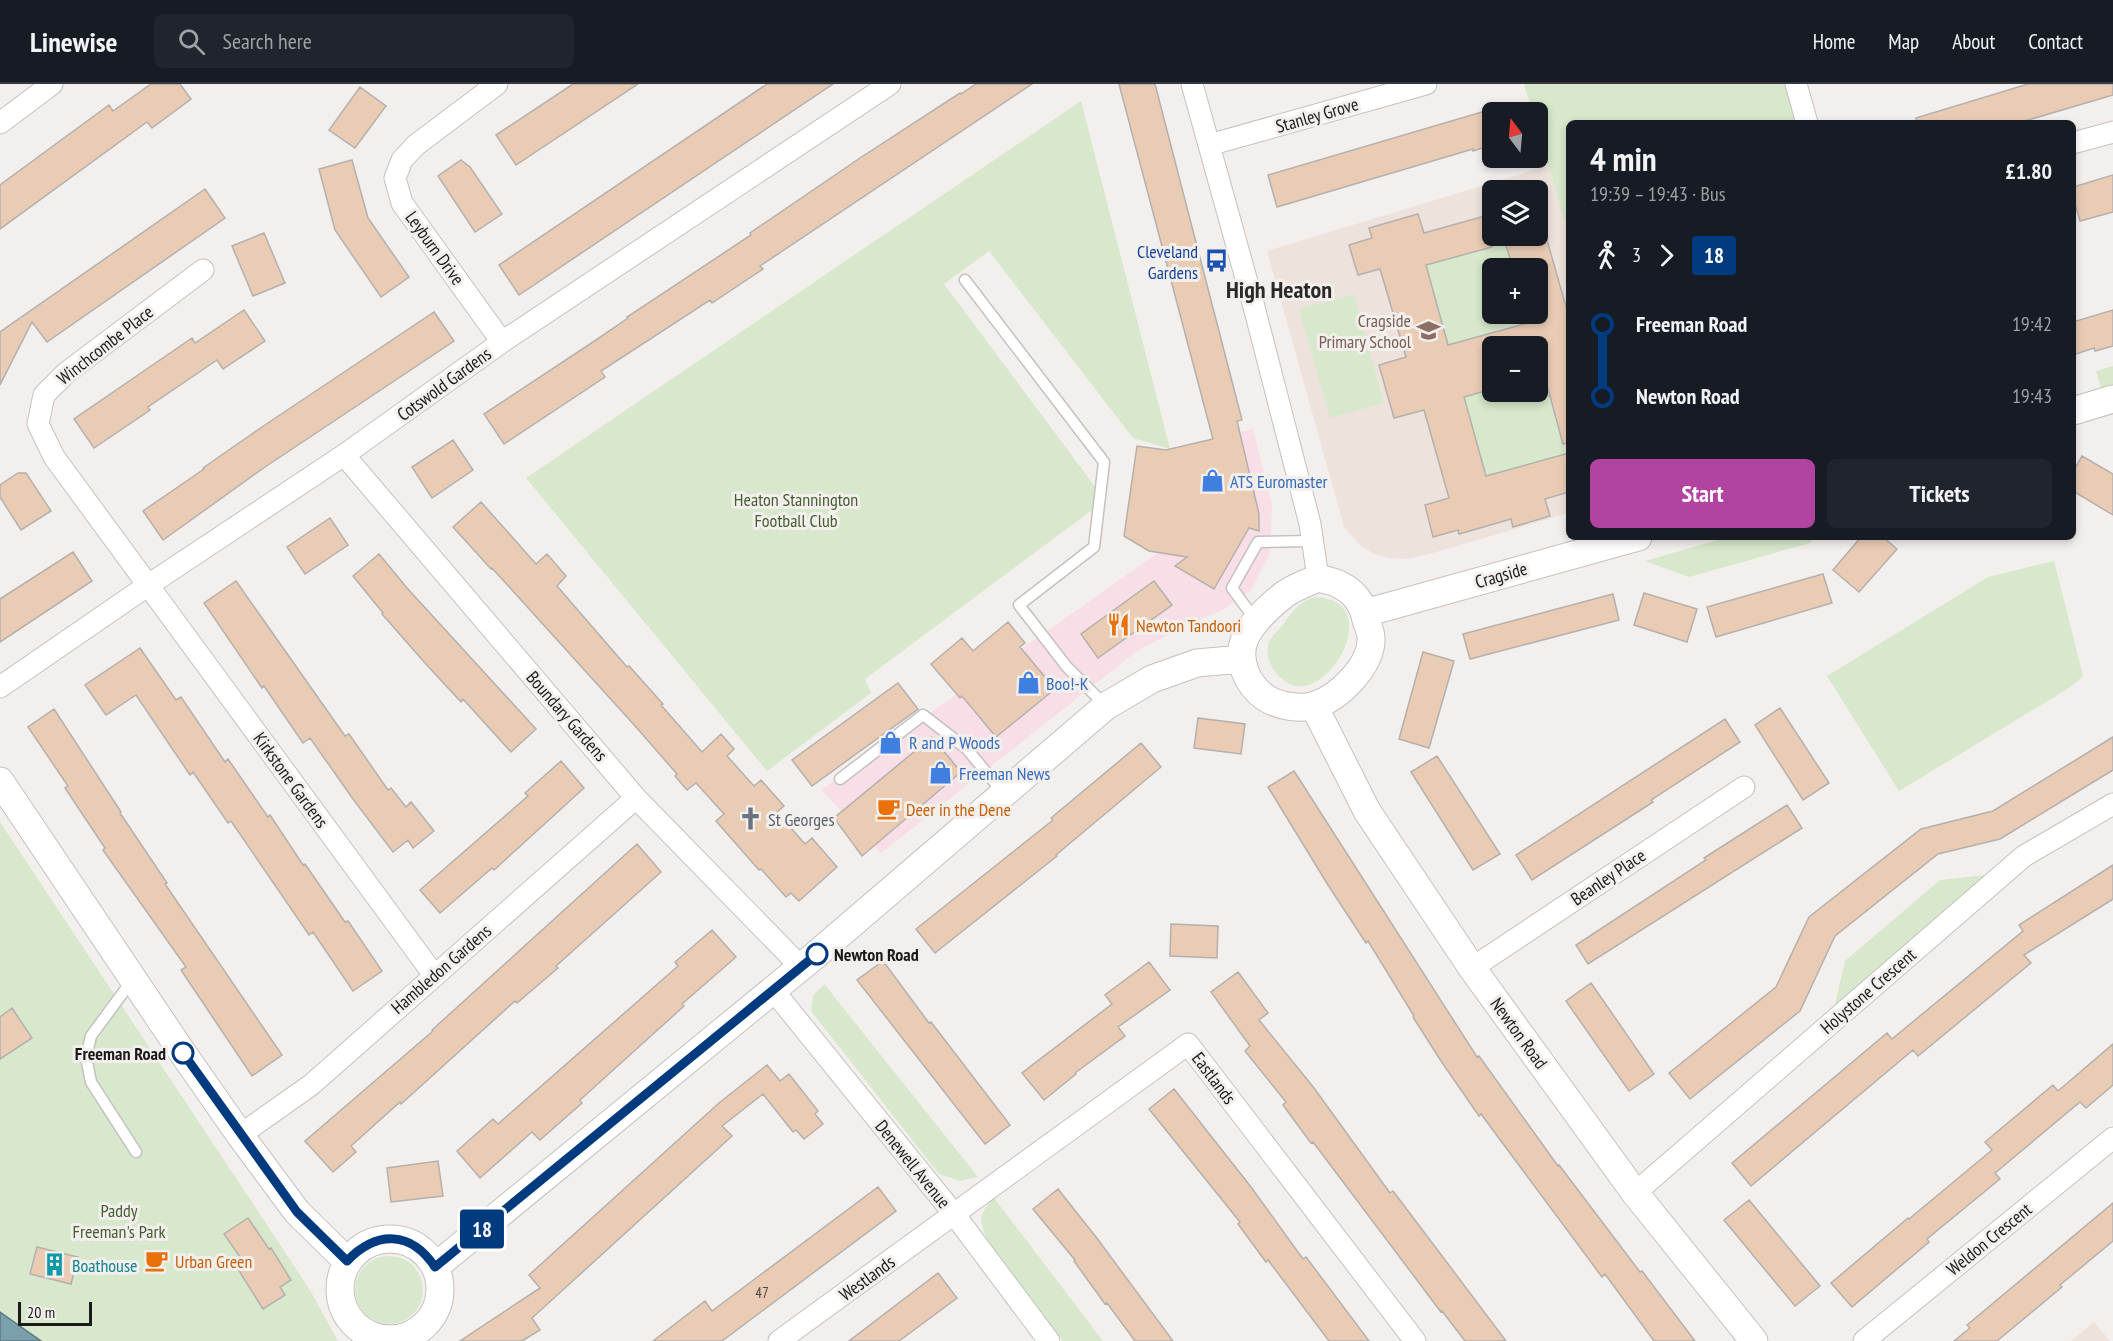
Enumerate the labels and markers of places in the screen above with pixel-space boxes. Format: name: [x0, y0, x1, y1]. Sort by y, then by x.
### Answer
place label: Cleveland Gardens: [1137, 240, 1198, 284]
bus stop icon: Cleveland Gardens: [1203, 248, 1229, 274]
place label: Cragside Primary School: [1319, 309, 1412, 353]
school or university icon: Cragside Primary School: [1416, 317, 1442, 343]
shop icon: ATS Euromaster: [1199, 468, 1225, 494]
place label: ATS Euromaster: [1230, 470, 1328, 493]
restaurant icon: Newton Tandoori: [1105, 612, 1131, 638]
place label: Newton Tandoori: [1136, 614, 1241, 637]
shop icon: Boo!-K: [1015, 670, 1041, 696]
place label: Boo!-K: [1046, 672, 1089, 695]
shop icon: R and P Woods: [878, 729, 904, 755]
place label: R and P Woods: [909, 731, 1000, 754]
shop icon: Freeman News: [928, 760, 954, 786]
place label: Freeman News: [959, 762, 1050, 785]
cafe icon: Deer in the Dene: [875, 796, 901, 822]
place label: Deer in the Dene: [906, 798, 1011, 821]
church icon: St Georges: [737, 806, 763, 832]
place label: St Georges: [768, 808, 835, 831]
marker: Newton Road: [806, 943, 828, 965]
place label: Newton Road: [834, 943, 919, 966]
place label: Freeman Road: [75, 1042, 166, 1065]
marker: Freeman Road: [172, 1042, 194, 1064]
cafe icon: Urban Green: [144, 1248, 170, 1274]
place label: Urban Green: [175, 1250, 252, 1273]
building icon: Boathouse: [41, 1252, 67, 1278]
place label: Boathouse: [72, 1254, 137, 1277]

